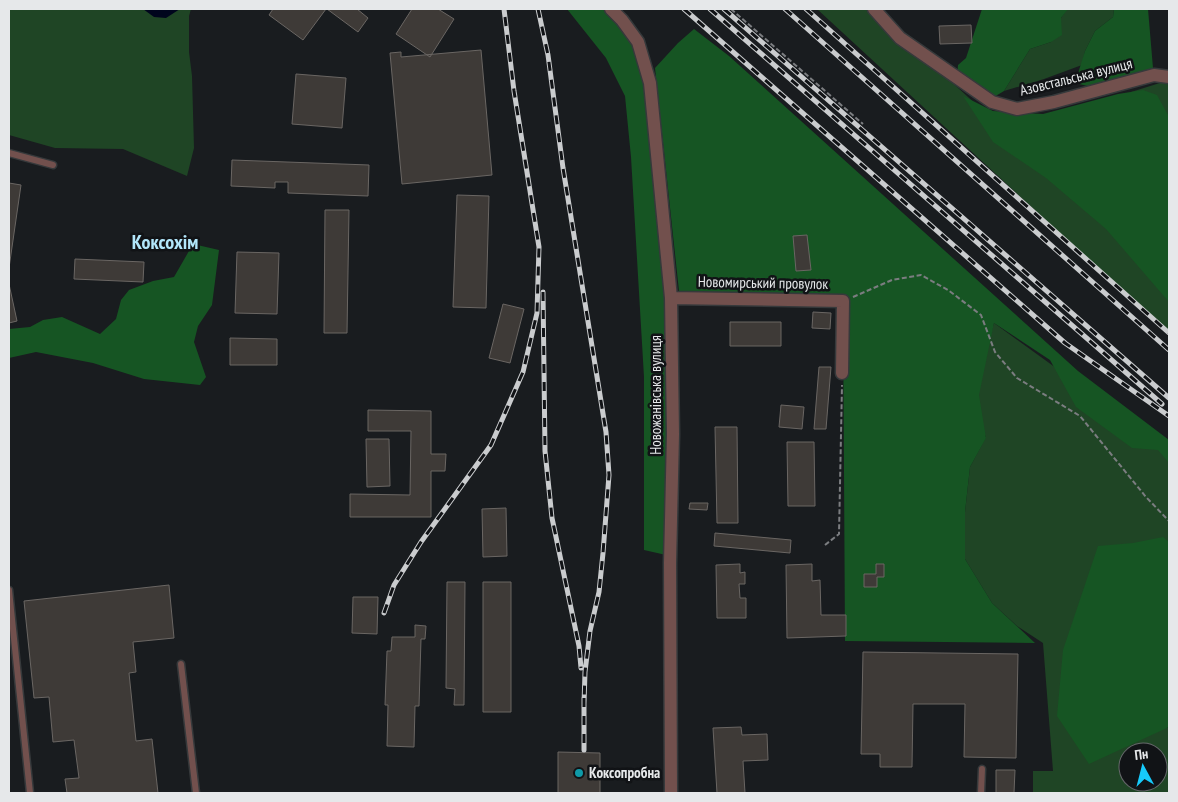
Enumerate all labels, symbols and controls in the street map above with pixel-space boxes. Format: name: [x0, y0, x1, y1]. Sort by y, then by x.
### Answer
street label: Азовстальська вулиця: [1018, 53, 1134, 100]
district label: Коксохім: [132, 229, 198, 255]
street label: Новомирський провулок: [698, 272, 829, 293]
street label: Новожанівська вулиця: [646, 335, 665, 455]
north arrow: [1118, 742, 1168, 792]
text: Пн: [1134, 744, 1149, 764]
place label: Коксопробна: [589, 763, 660, 782]
marker: Коксопробна: [573, 767, 585, 779]

